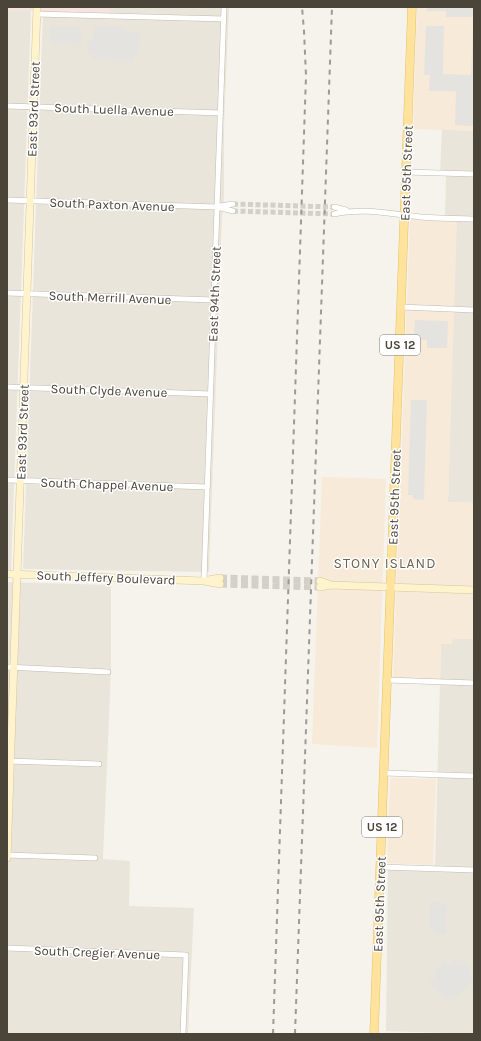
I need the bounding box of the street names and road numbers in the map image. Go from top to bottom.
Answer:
street label: East 93rd Street [24,61,43,157]
street label: South Luella Avenue [54,100,174,119]
street label: East 95th Street [397,125,416,221]
street label: South Paxton Avenue [49,195,175,214]
street label: East 94th Street [205,246,224,342]
street label: South Merrill Avenue [48,288,172,307]
road number: US 12 [380,335,420,355]
street label: South Clyde Avenue [50,381,168,400]
street label: East 93rd Street [13,384,32,480]
street label: East 95th Street [385,449,404,545]
street label: South Chappel Avenue [40,475,174,494]
street label: South Jeffery Boulevard [36,568,176,587]
road number: US 12 [362,817,402,837]
street label: East 95th Street [370,856,389,952]
street label: South Cregier Avenue [34,943,161,962]

